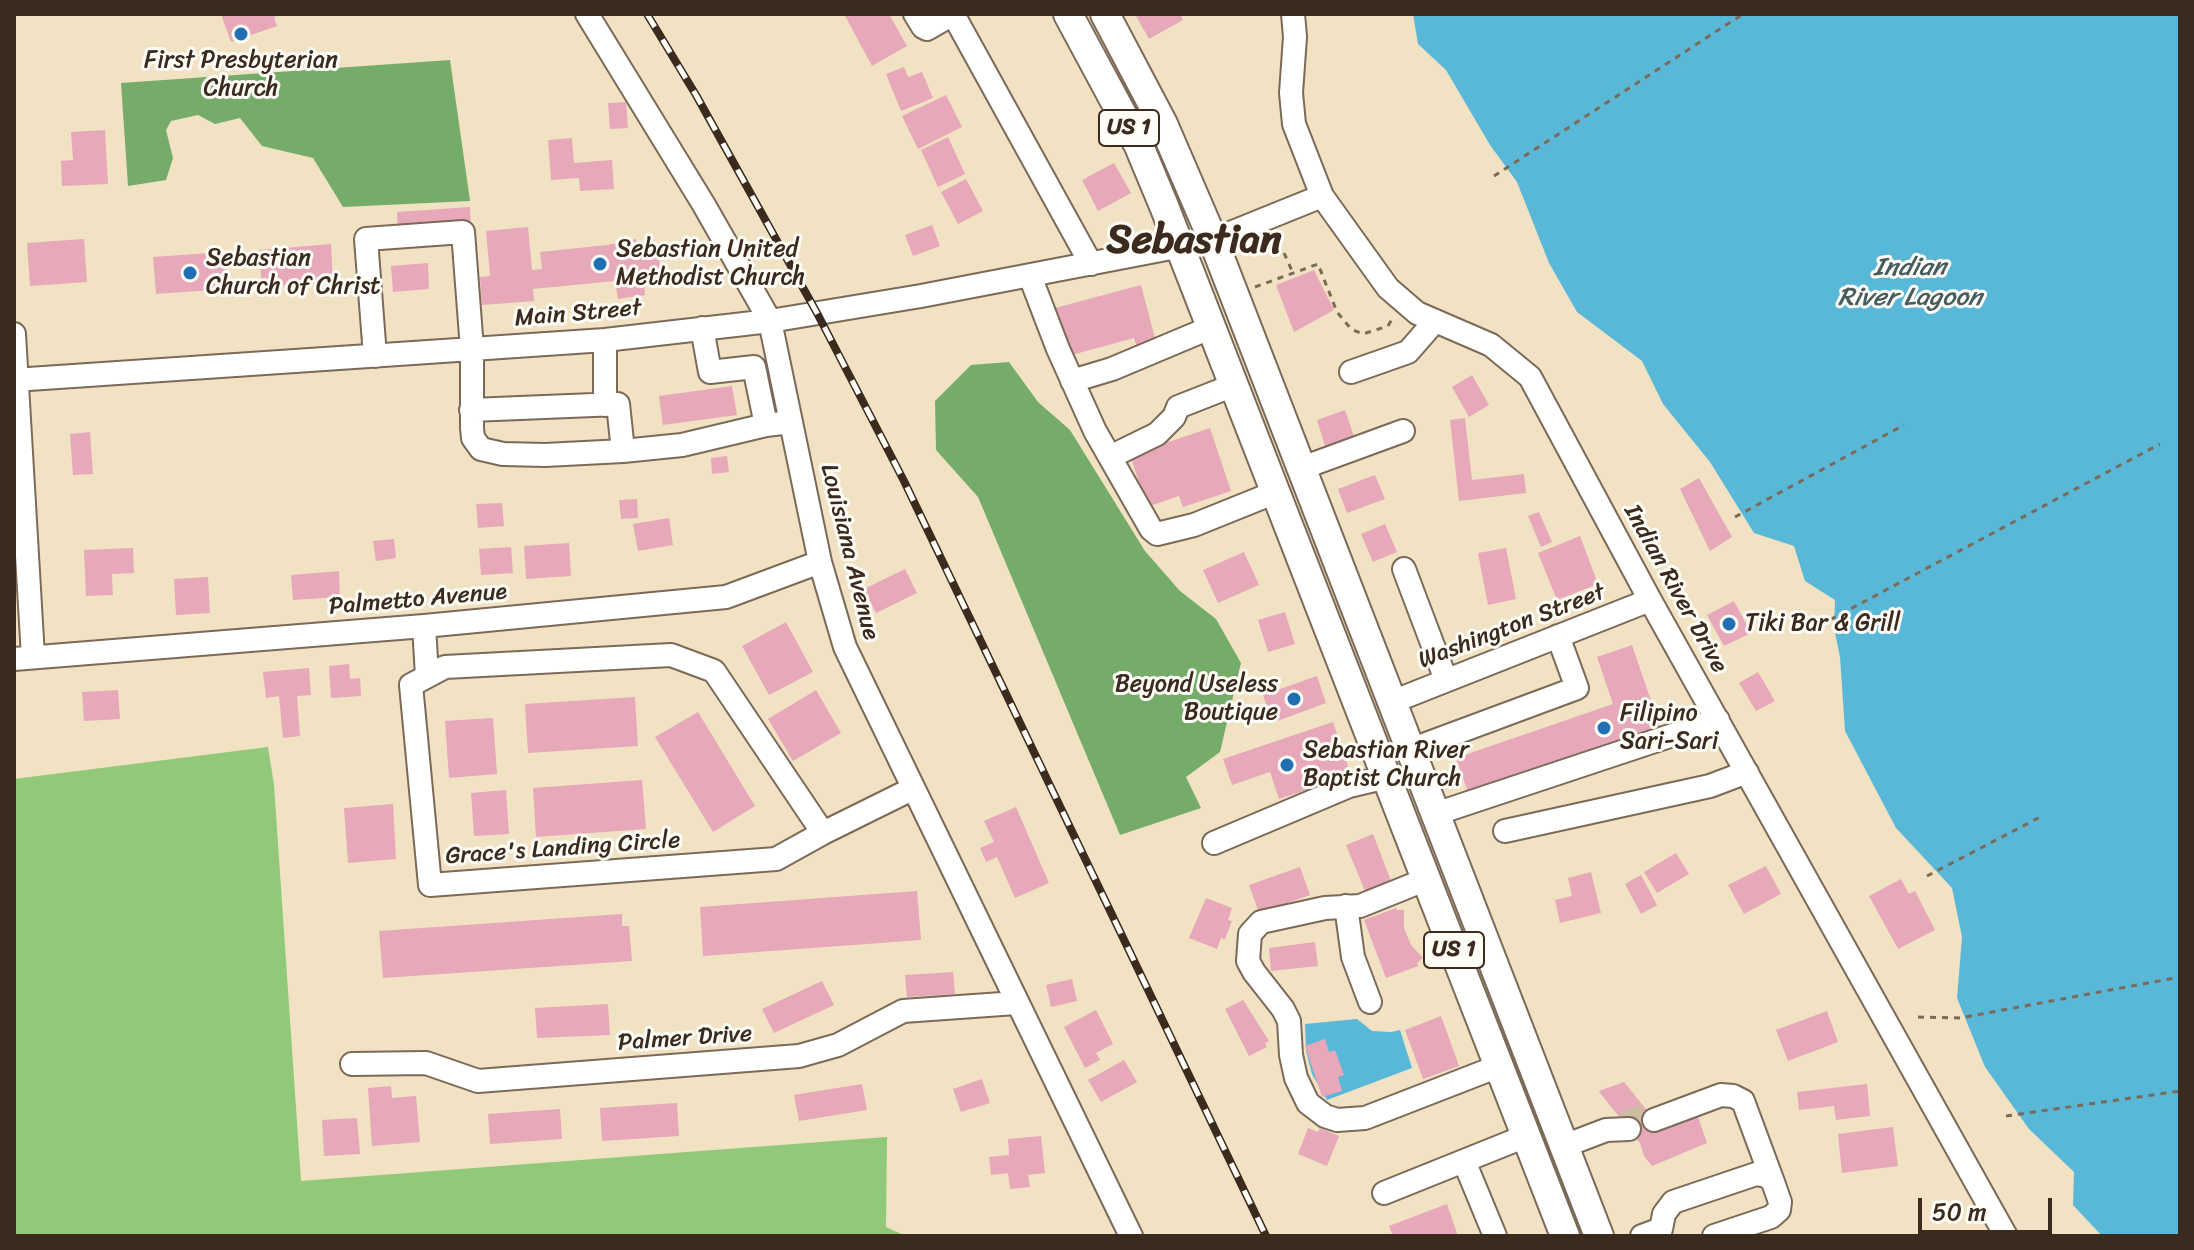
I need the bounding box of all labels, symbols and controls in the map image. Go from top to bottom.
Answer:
marker: First Presbyterian Church [232,25,250,43]
place label: First Presbyterian Church [144,47,338,103]
road number: US 1 [1099,110,1159,146]
district label: Sebastian [1107,218,1281,266]
place label: Sebastian United Methodist Church [616,236,805,292]
place label: Sebastian Church of Christ [206,245,380,301]
water label: Indian River Lagoon [1838,252,1982,314]
marker: Sebastian United Methodist Church [591,255,609,273]
marker: Sebastian Church of Christ [181,264,199,282]
street label: Main Street [513,294,643,334]
street label: Louisiana Avenue [813,461,885,643]
street label: Indian River Drive [1617,500,1733,678]
street label: Palmetto Avenue [328,578,508,622]
street label: Washington Street [1415,578,1609,676]
place label: Tiki Bar & Grill [1745,610,1900,638]
marker: Tiki Bar & Grill [1720,615,1738,633]
place label: Beyond Useless Boutique [1115,671,1278,727]
marker: Beyond Useless Boutique [1285,690,1303,708]
place label: Filipino Sari-Sari [1620,700,1718,756]
marker: Filipino Sari-Sari [1595,719,1613,737]
place label: Sebastian River Baptist Church [1303,737,1469,793]
marker: Sebastian River Baptist Church [1278,756,1296,774]
street label: Grace's Landing Circle [445,826,681,872]
road number: US 1 [1424,932,1484,968]
street label: Palmer Drive [617,1020,753,1058]
scale bar [1922,1182,2056,1232]
text: 50 m [1932,1191,1987,1233]

